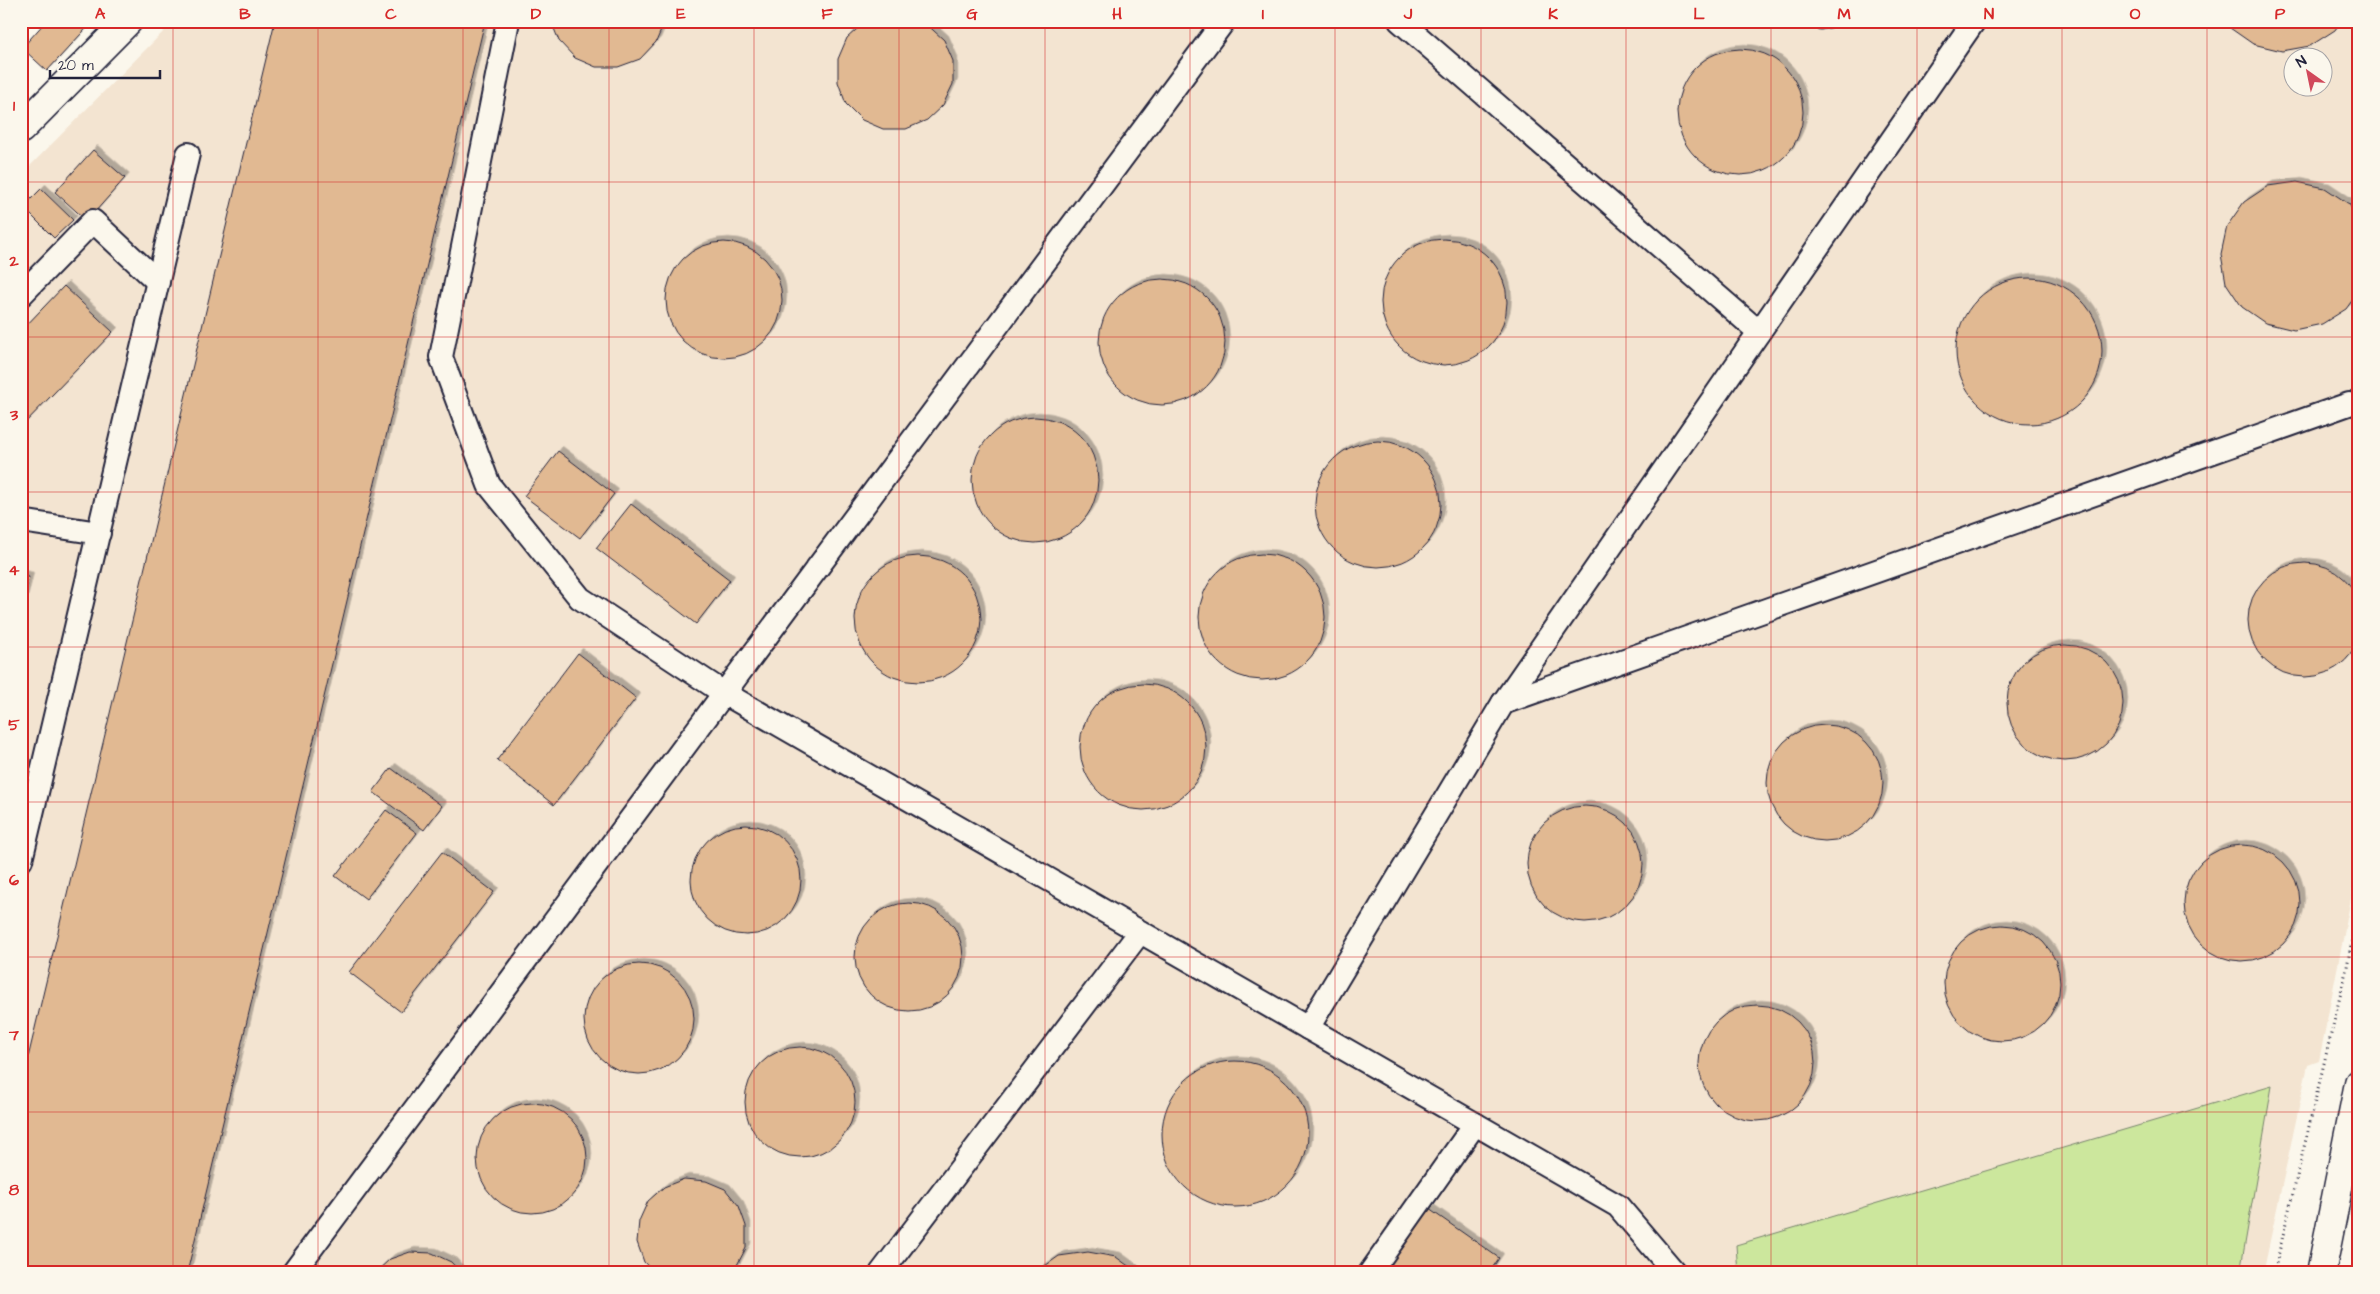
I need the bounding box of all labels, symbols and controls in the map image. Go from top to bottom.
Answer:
text: A [95,3,106,25]
text: B [239,3,251,25]
text: C [385,3,397,25]
text: D [531,3,542,25]
text: E [676,3,686,25]
text: F [821,3,833,25]
text: G [966,3,978,25]
text: H [1112,3,1122,25]
text: I [1262,3,1264,25]
text: J [1403,3,1413,25]
text: K [1548,3,1558,25]
text: L [1693,3,1705,25]
text: M [1837,3,1851,25]
text: N [1984,3,1994,25]
text: O [2130,3,2141,25]
text: P [2275,3,2286,25]
scale bar [50,48,160,80]
north arrow [2282,48,2332,98]
text: N [2292,51,2311,73]
text: 20 m [58,55,94,76]
text: 1 [13,95,16,117]
text: 2 [8,250,19,272]
text: 3 [9,404,19,426]
text: 4 [9,559,20,581]
text: 5 [8,714,20,736]
text: 6 [9,869,19,891]
text: 7 [8,1024,19,1046]
text: 8 [9,1179,20,1201]

